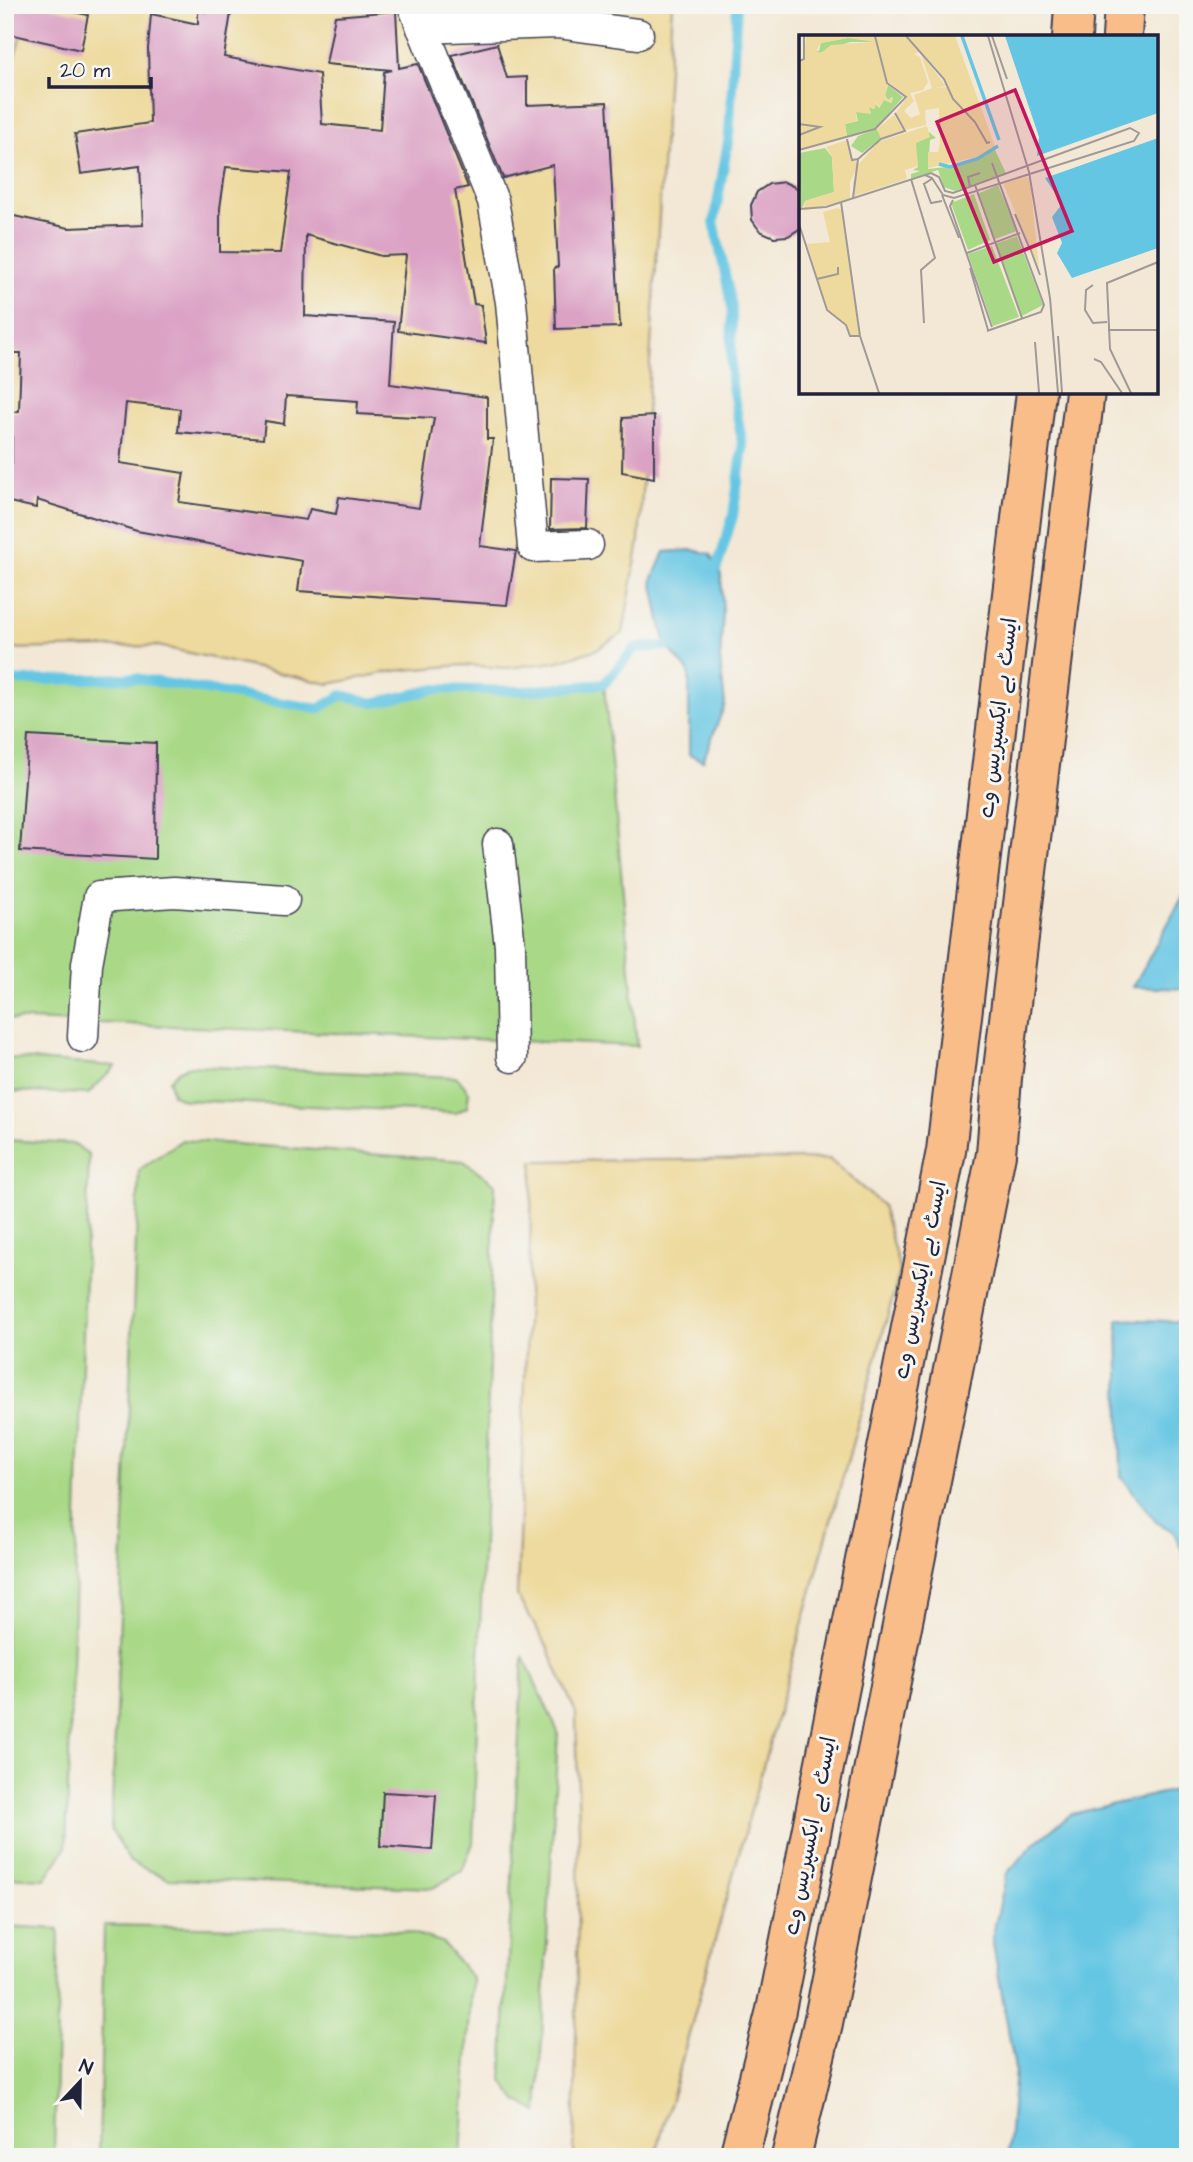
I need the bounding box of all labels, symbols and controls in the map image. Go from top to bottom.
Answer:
inset map [799,35,1158,394]
scale bar [49,46,150,90]
text: 20 m [60,56,111,85]
street label: ایسٹ بے ایکسپریس وے [971,616,1025,820]
street label: ایسٹ بے ایکسپریس وے [887,1178,953,1382]
street label: ایسٹ بے ایکسپریس وے [777,1734,843,1938]
north arrow [46,2046,116,2116]
text: N [75,2053,96,2082]

